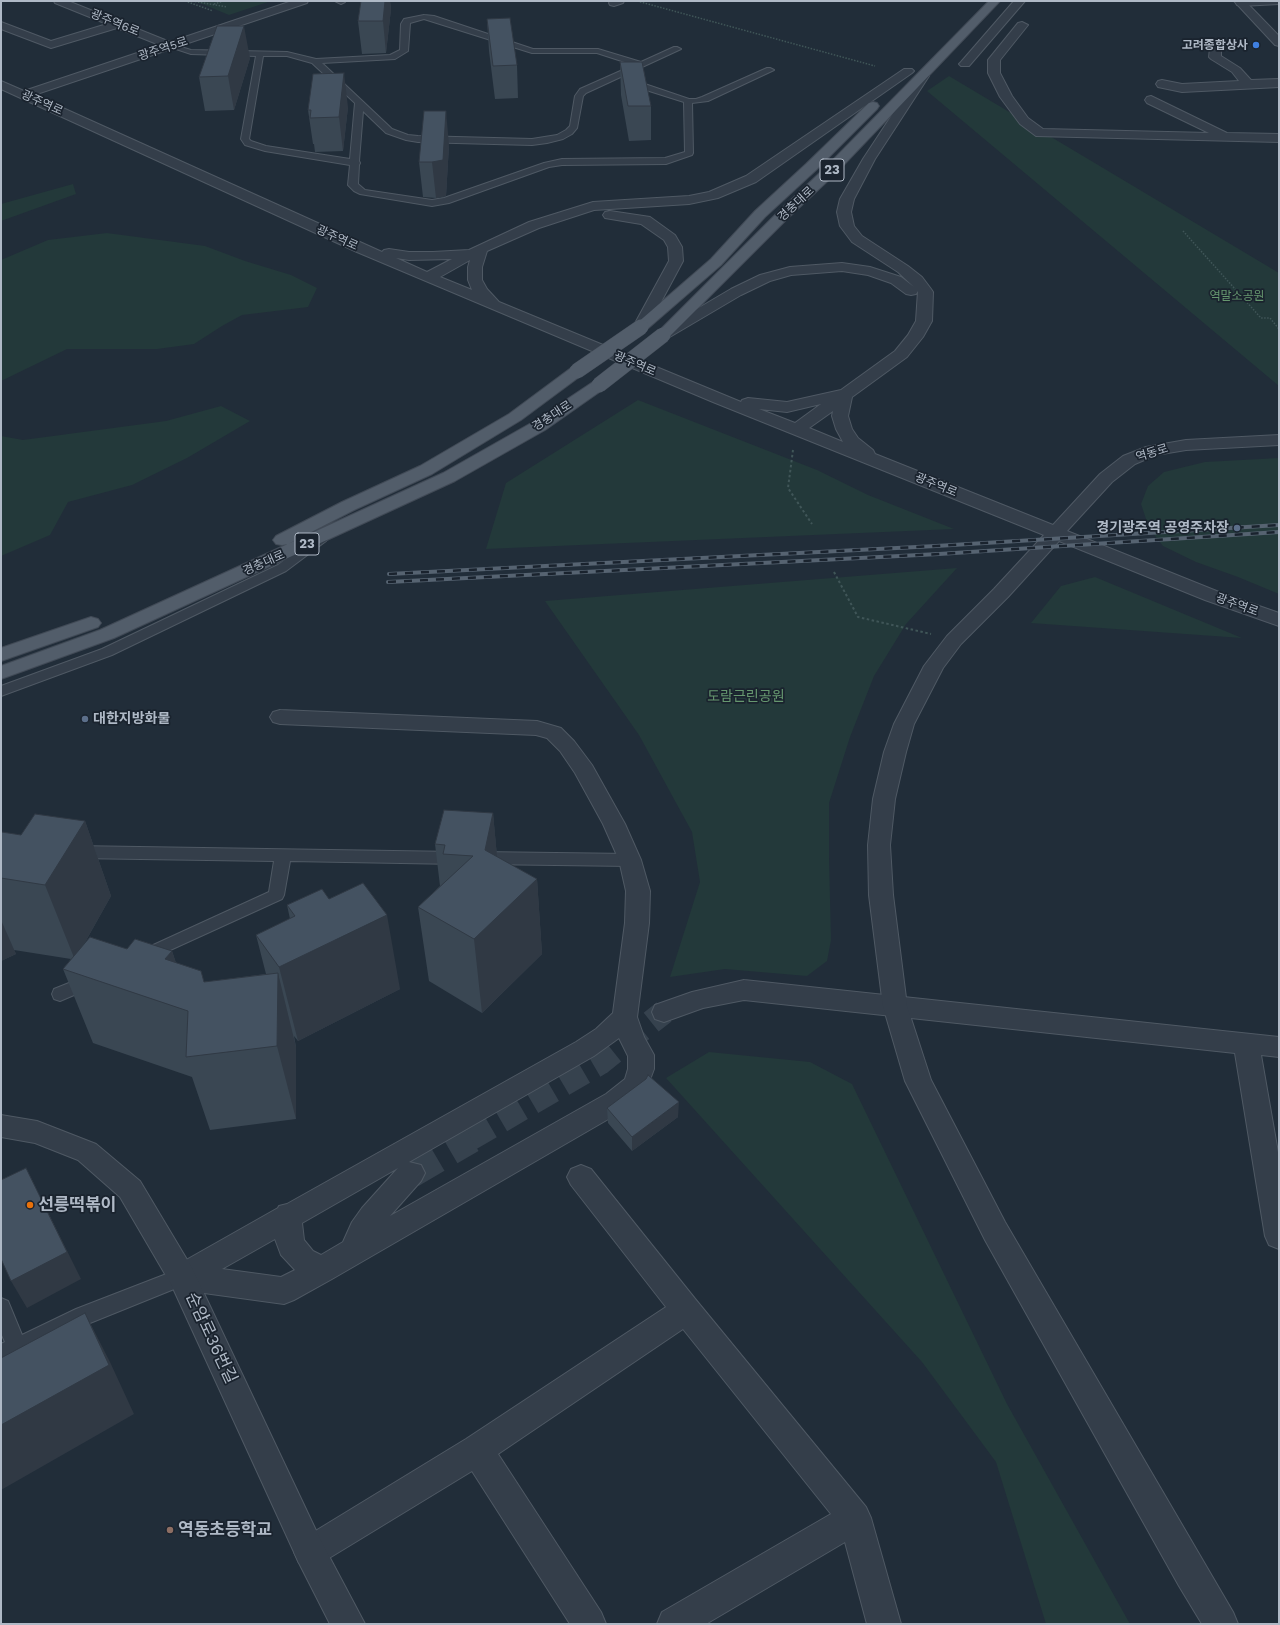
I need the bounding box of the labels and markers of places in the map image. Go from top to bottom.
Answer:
place label: 고려종합상사 [1182,38,1248,52]
marker: 고려종합상사 [1251,40,1261,50]
place label: 경기광주역 공영주차장 [1096,520,1229,536]
marker: 경기광주역 공영주차장 [1232,523,1242,533]
place label: 대한지방화물 [93,711,170,727]
marker: 대한지방화물 [80,714,90,724]
place label: 선릉떡볶이 [38,1195,116,1215]
marker: 선릉떡볶이 [25,1200,35,1210]
place label: 역동초등학교 [178,1520,272,1540]
marker: 역동초등학교 [165,1525,175,1535]

